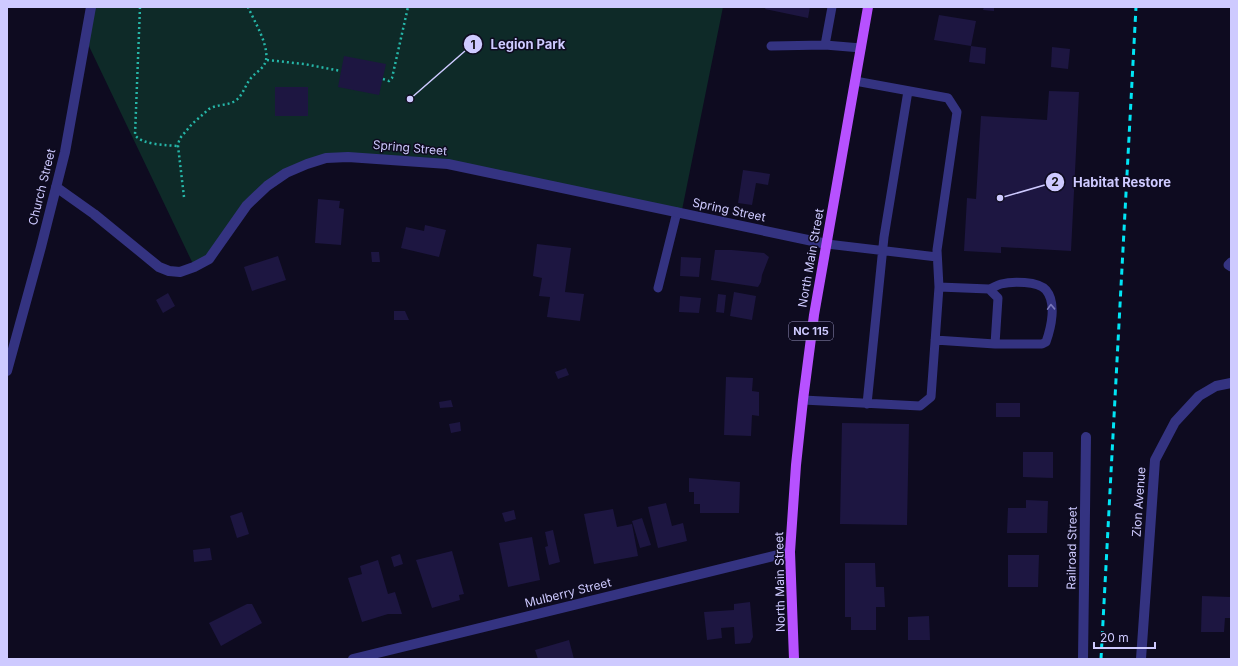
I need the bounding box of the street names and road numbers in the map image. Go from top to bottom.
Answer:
street label: Spring Street [372,137,448,158]
street label: Church Street [25,147,58,227]
street label: Spring Street [691,194,767,225]
street label: North Main Street [794,207,827,309]
road number: NC 115 [789,322,833,340]
street label: Zion Avenue [1129,466,1148,538]
street label: Railroad Street [1063,506,1080,590]
street label: North Main Street [771,532,788,632]
street label: Mulberry Street [523,575,613,611]

